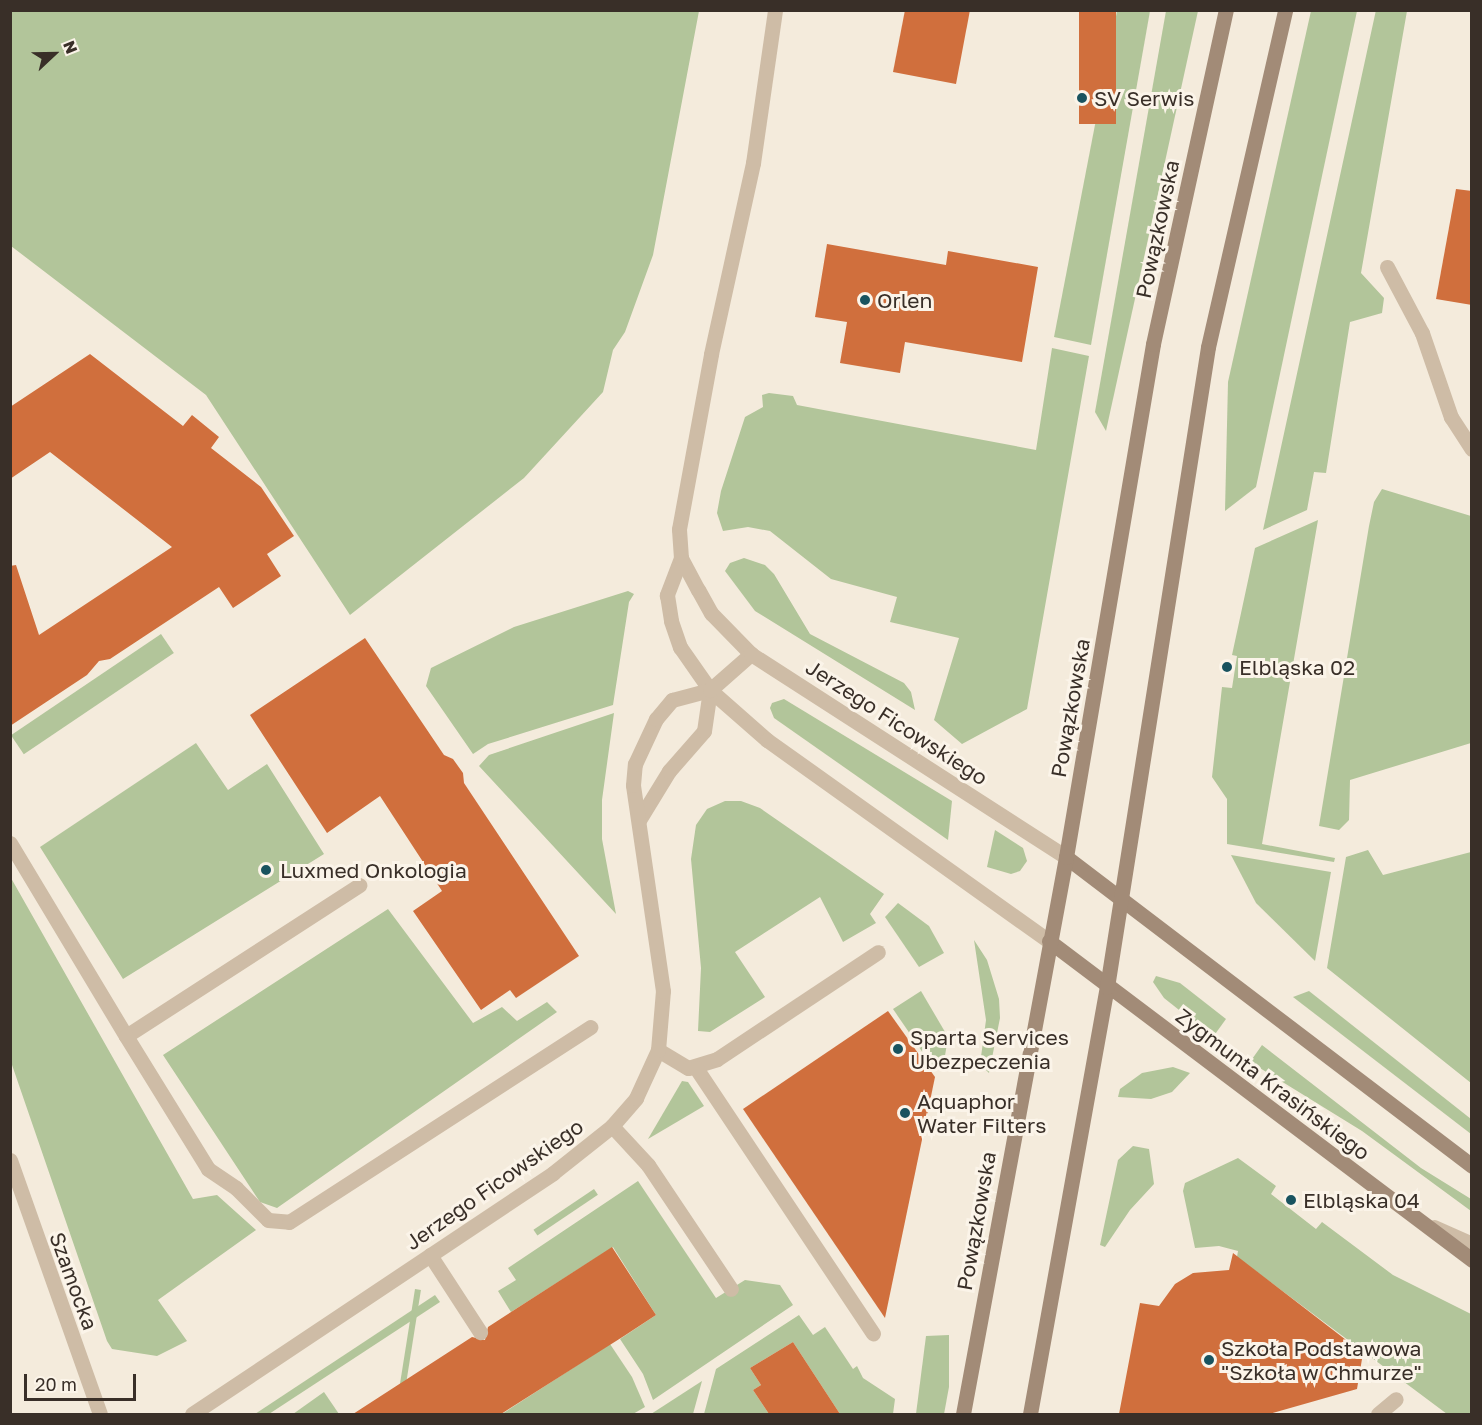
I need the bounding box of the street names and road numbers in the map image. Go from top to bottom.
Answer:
street label: Powązkowska [1130,158,1184,300]
street label: Powązkowska [1045,637,1095,779]
street label: Jerzego Ficowskiego [802,654,992,790]
street label: Zygmunta Krasińskiego [1171,1003,1375,1165]
street label: Jerzego Ficowskiego [400,1113,588,1255]
street label: Powązkowska [951,1150,1001,1292]
street label: Szamocka [45,1229,103,1333]

